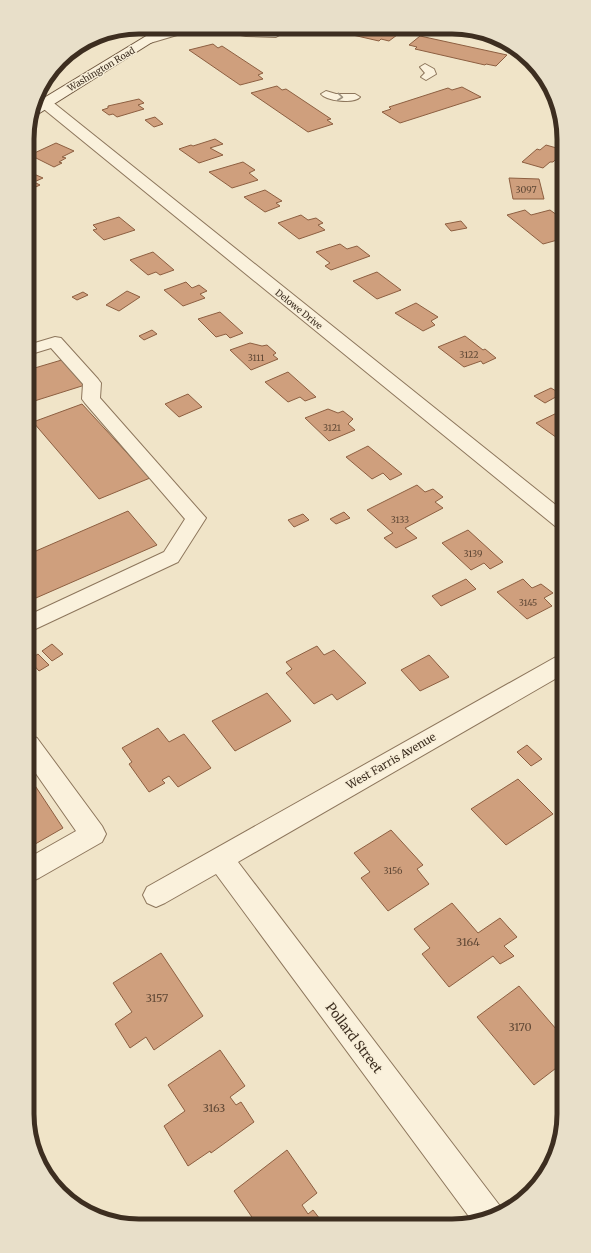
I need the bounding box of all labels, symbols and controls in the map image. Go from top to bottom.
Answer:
street label: Washington Road [65,44,137,94]
one-way arrow [337,92,343,101]
house number: 3097 [515,184,537,195]
street label: Delowe Drive [273,287,325,332]
house number: 3122 [459,349,479,360]
house number: 3111 [248,352,264,363]
house number: 3121 [323,422,341,433]
house number: 3133 [391,514,409,525]
house number: 3139 [464,548,482,559]
house number: 3145 [519,597,537,608]
street label: West Farris Avenue [343,730,438,793]
house number: 3156 [383,865,403,876]
house number: 3164 [456,935,480,949]
house number: 3157 [146,991,168,1005]
street label: Pollard Street [322,999,386,1077]
house number: 3170 [508,1020,532,1034]
house number: 3163 [203,1101,225,1115]

